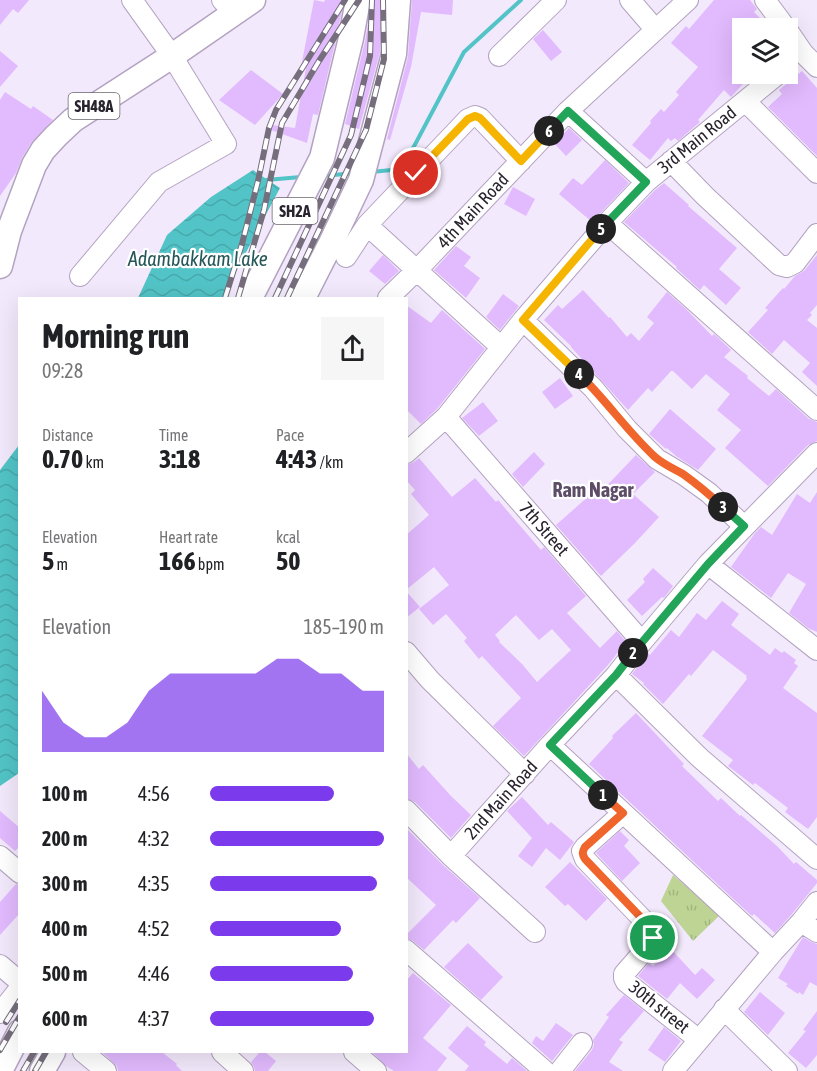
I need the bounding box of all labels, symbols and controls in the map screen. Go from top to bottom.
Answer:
map controls [732,18,798,84]
button: layers [732,18,798,84]
road number: SH48A [68,93,119,119]
street label: 3rd Main Road [653,102,740,178]
pin: 6 [534,116,564,146]
text: 6 [545,122,553,140]
pin [390,147,441,198]
icon: check [399,156,432,189]
street label: 4th Main Road [433,169,513,253]
road number: SH2A [272,198,318,224]
pin: 5 [586,214,616,244]
text: 5 [597,220,605,238]
water label: Adambakkam Lake [127,247,268,270]
text: Morning run [42,317,189,355]
button: share [321,317,384,380]
text: 09:28 [42,359,83,382]
pin: 4 [564,359,594,389]
text: 4 [575,365,583,383]
text: Distance [42,426,93,444]
text: Time [159,426,188,444]
text: Pace [276,426,304,444]
text: 0.70 [42,444,83,474]
text: 3:18 [159,444,200,474]
text: 4:43 [276,444,317,474]
text: km [83,453,104,471]
text: /km [317,453,343,471]
district label: Ram Nagar [553,478,635,501]
pin: 3 [708,492,738,522]
street label: 7th Street [515,498,573,560]
text: 3 [719,498,727,516]
text: Elevation [42,528,97,546]
text: Heart rate [159,528,218,546]
text: kcal [276,528,300,546]
text: 5 [42,546,54,576]
text: 166 [159,546,196,576]
text: 50 [276,546,300,576]
text: m [54,555,68,573]
text: bpm [196,555,225,573]
text: Elevation [42,615,111,638]
text: 185–190 m [303,615,384,638]
pin: 2 [618,638,648,668]
text: 2 [629,644,637,662]
street label: 2nd Main Road [460,756,541,843]
pin: 1 [588,780,618,810]
text: 100 m [42,782,87,805]
text: 4:56 [138,782,170,805]
text: 1 [599,786,607,804]
text: 200 m [42,827,87,850]
text: 4:32 [138,827,170,850]
text: 300 m [42,872,87,895]
text: 4:35 [138,872,170,895]
pin [627,912,678,963]
text: 400 m [42,917,87,940]
text: 4:52 [138,917,170,940]
icon: arrive [636,921,669,954]
text: 500 m [42,962,87,985]
text: 4:46 [138,962,170,985]
street label: 30th street [625,976,694,1037]
text: 600 m [42,1007,87,1030]
text: 4:37 [138,1007,170,1030]

